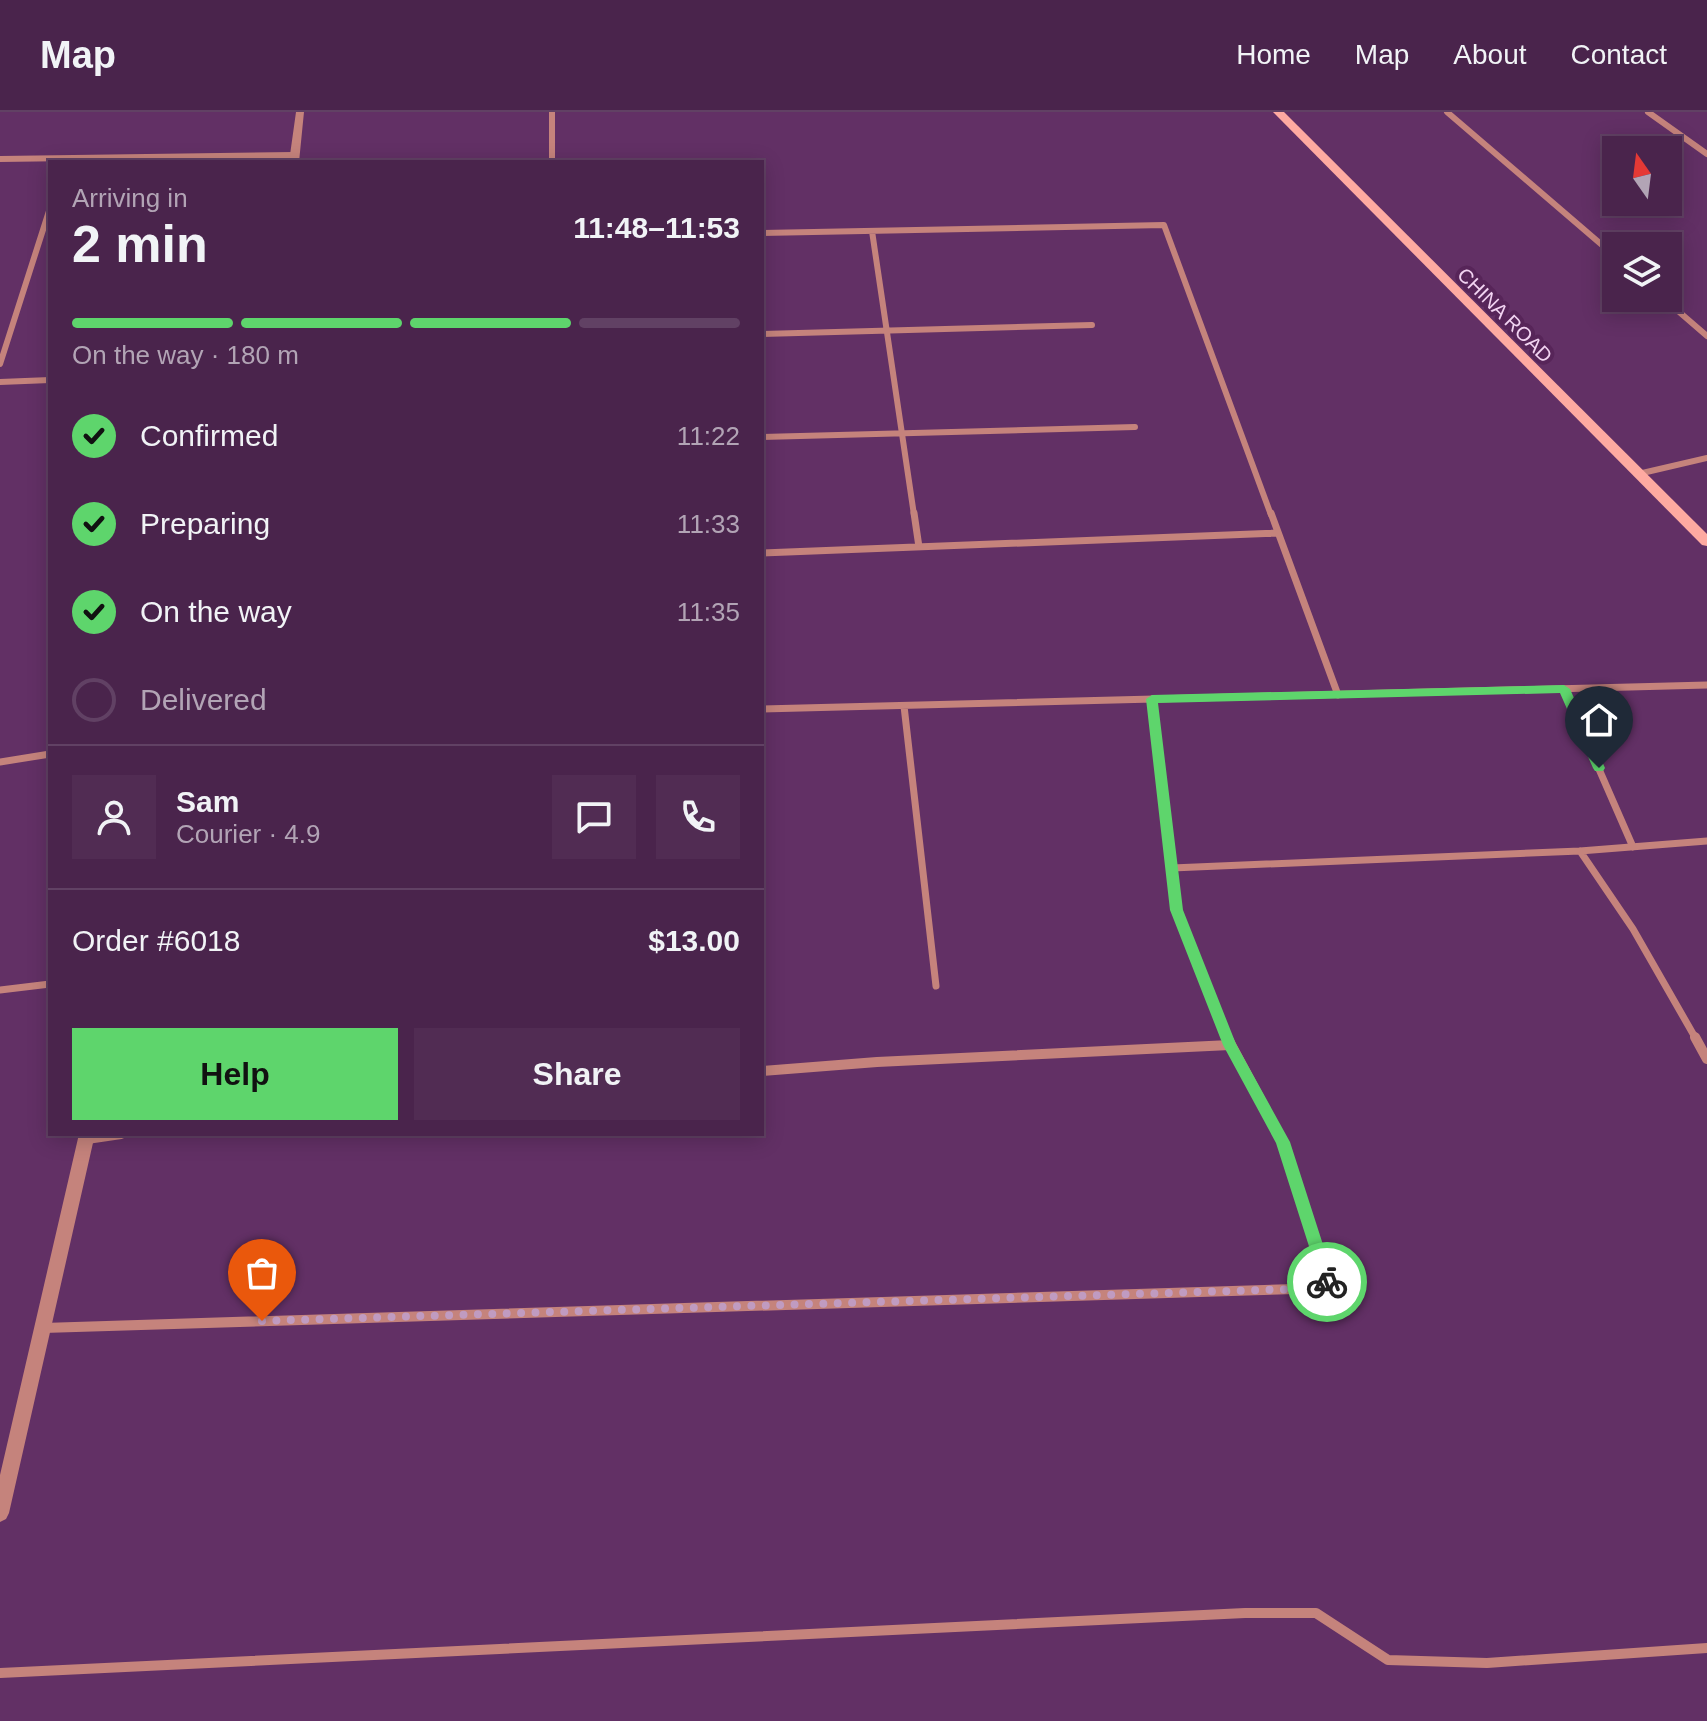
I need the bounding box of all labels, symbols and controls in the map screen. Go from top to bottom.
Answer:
text: Map [40,34,116,76]
text: Home [1236,39,1311,70]
text: Map [1355,39,1409,70]
text: About [1453,39,1527,70]
text: Contact [1571,39,1667,70]
north arrow [1602,136,1682,216]
map controls [1602,136,1682,312]
text: Arriving in [72,183,188,213]
text: 11:48–11:53 [573,211,740,244]
text: 2 min [72,215,208,273]
button: layers [1602,232,1682,312]
street label: CHINA ROAD [1453,263,1557,367]
text: On the way · 180 m [72,340,299,370]
icon: check [72,414,116,458]
text: Confirmed [140,419,278,452]
text: 11:22 [677,421,740,451]
icon: check [72,502,116,546]
text: Preparing [140,507,270,540]
text: 11:33 [677,509,740,539]
icon: check [72,590,116,634]
text: On the way [140,595,292,628]
text: 11:35 [677,597,740,627]
text: Delivered [140,683,267,716]
pin [1565,686,1633,768]
icon: home [1577,698,1621,742]
button: person [72,775,156,859]
button: chat [552,775,636,859]
button: phone [656,775,740,859]
text: Sam [176,785,239,818]
text: Courier · 4.9 [176,819,321,849]
text: Order #6018 [72,924,240,957]
text: $13.00 [648,924,740,957]
button: Help [72,1028,398,1120]
button: Share [414,1028,740,1120]
pin [228,1239,296,1321]
courier [1287,1242,1367,1322]
icon: bag [240,1251,284,1295]
icon: bike [1305,1260,1349,1304]

